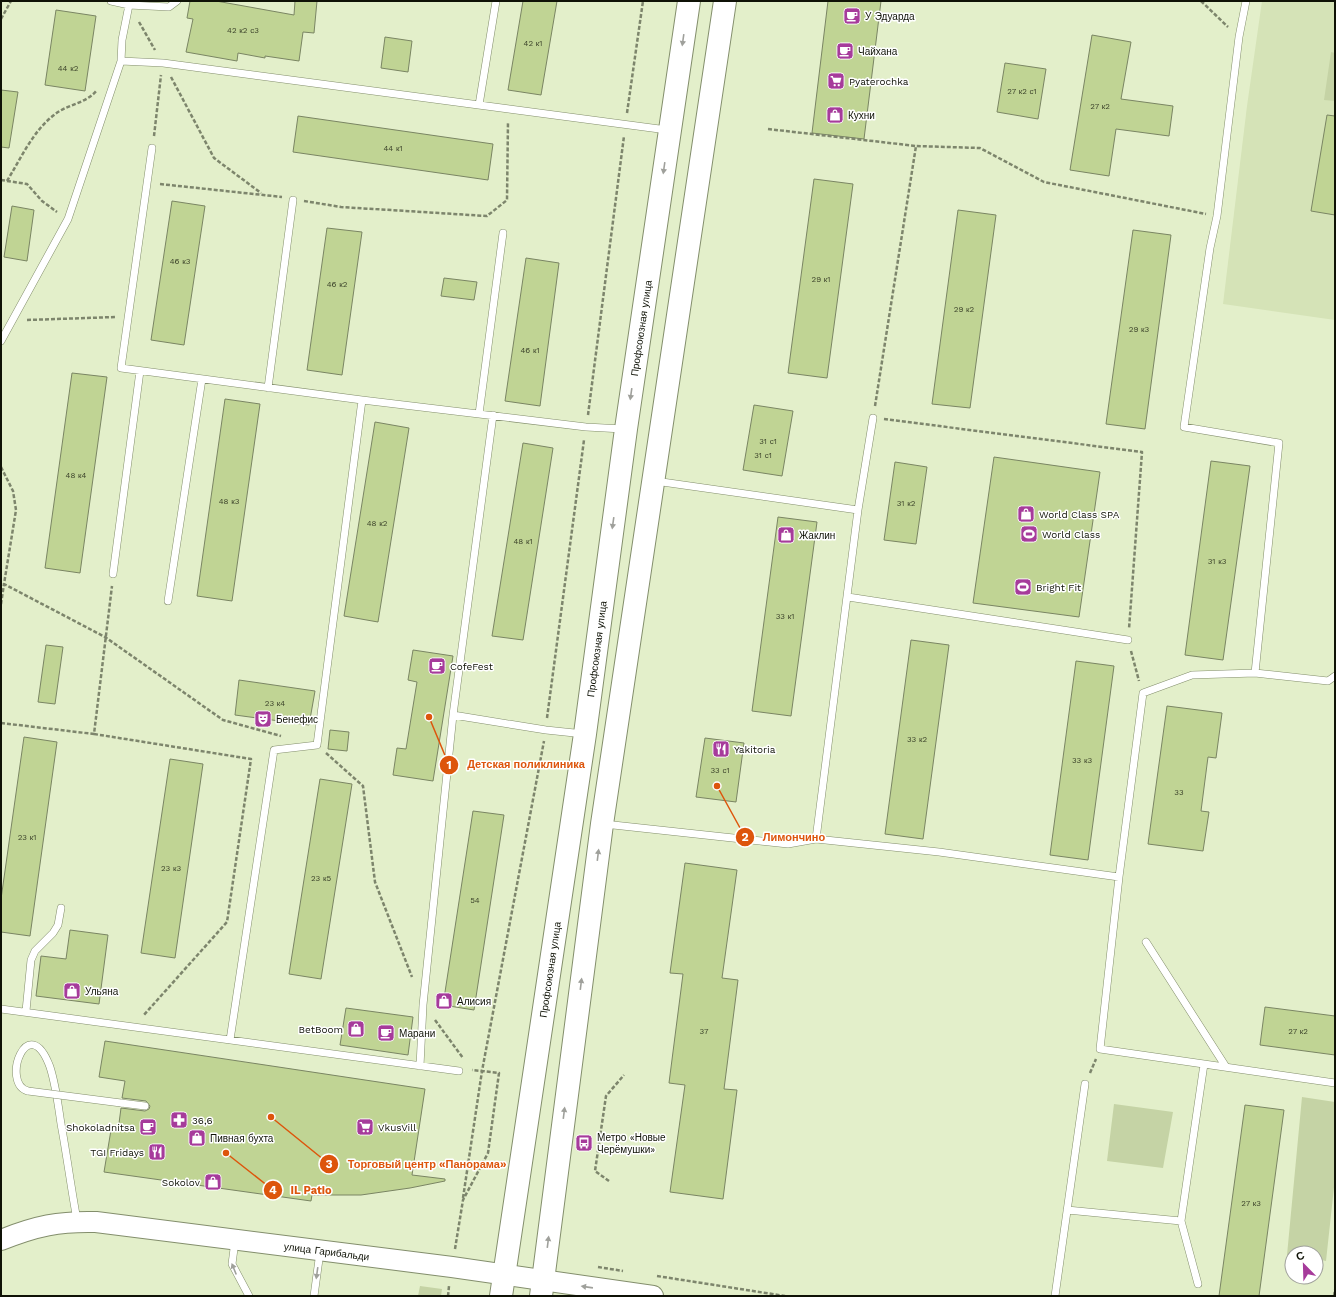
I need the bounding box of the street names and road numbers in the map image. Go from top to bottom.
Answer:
street label: Профсоюзная улица [628,279,653,377]
street label: Профсоюзная улица [585,600,608,698]
street label: Профсоюзная улица [537,921,562,1018]
street label: улица Гарибальди [283,1240,370,1262]

